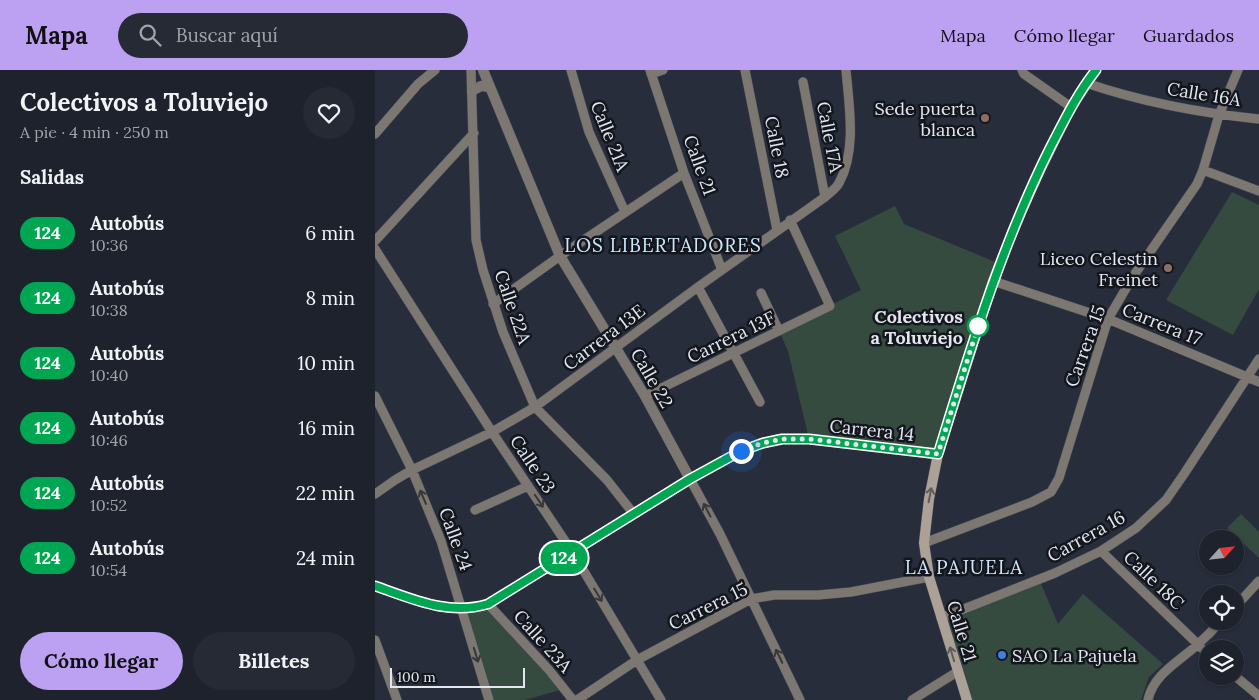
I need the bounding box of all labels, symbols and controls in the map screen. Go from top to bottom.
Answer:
search box [118,13,468,58]
text: Mapa [25,20,88,51]
icon: search [136,21,164,49]
text: Buscar aquí [176,23,278,47]
text: Mapa [940,24,986,47]
text: Cómo llegar [1014,24,1115,47]
text: Guardados [1143,24,1234,47]
street label: Calle 16A [1165,77,1243,111]
text: Colectivos a Toluviejo [20,87,268,118]
button: heart [303,87,355,139]
street label: Calle 21A [586,97,635,175]
place label: Sede puerta blanca [874,97,975,141]
street label: Calle 17A [812,100,848,175]
marker: Sede puerta blanca [979,112,991,124]
street label: Calle 18 [760,114,794,180]
text: A pie · 4 min · 250 m [20,122,169,142]
street label: Calle 21 [679,132,721,198]
text: Salidas [20,165,84,189]
text: Autobús [90,211,164,235]
text: 124 [34,221,61,244]
text: 6 min [305,221,355,245]
district label: LOS LIBERTADORES [564,233,762,257]
text: 10:36 [90,235,128,255]
place label: Liceo Celestin Freinet [1040,247,1158,291]
marker: Liceo Celestin Freinet [1162,262,1174,274]
street label: Calle 22A [490,267,537,348]
text: Autobús [90,276,164,300]
text: 124 [34,286,61,309]
text: 8 min [305,286,355,310]
street label: Carrera 17 [1119,298,1205,350]
street label: Carrera 13E [559,299,649,375]
text: 10:38 [90,300,128,320]
street label: Carrera 15 [1060,302,1110,390]
place label: Colectivos a Toluviejo [870,305,963,349]
street label: Carrera 13F [683,306,779,368]
marker: Colectivos a Toluviejo [967,315,989,337]
text: Autobús [90,341,164,365]
street label: Calle 22 [626,344,678,412]
text: 124 [34,351,61,374]
text: 10 min [297,351,355,375]
text: 10:40 [90,365,128,385]
text: Autobús [90,406,164,430]
street label: Carrera 14 [828,414,916,446]
text: 124 [34,416,61,439]
text: 16 min [298,416,355,440]
text: 10:46 [90,430,128,450]
street label: Calle 23 [505,430,561,498]
your location [729,439,754,464]
text: Autobús [90,471,164,495]
text: 124 [34,481,61,504]
text: 22 min [296,481,355,505]
one-way arrow [925,488,935,504]
one-way arrow [418,490,428,505]
one-way arrow [534,494,544,508]
text: 10:52 [90,495,127,515]
one-way arrow [702,503,712,518]
street label: Calle 24 [434,504,478,574]
street label: Carrera 16 [1043,505,1129,567]
north arrow [1199,530,1244,575]
map controls [1199,530,1244,685]
text: Autobús [90,536,164,560]
line badge: 124 [535,542,593,574]
text: 124 [34,546,61,569]
text: 24 min [296,546,355,570]
text: 124 [551,546,577,569]
street label: Calle 18C [1119,546,1189,615]
district label: LA PAJUELA [905,555,1023,579]
text: 10:54 [90,560,127,580]
street label: Carrera 15 [665,577,751,635]
button: locate [1199,585,1244,630]
one-way arrow [593,587,603,601]
street label: Calle 21 [942,598,982,664]
street label: Calle 23A [509,605,578,678]
button: Cómo llegar [20,632,183,690]
button: Billetes [193,632,355,690]
button: layers [1199,640,1244,685]
place label: SAO La Pajuela [1012,644,1137,667]
one-way arrow [471,646,481,662]
one-way arrow [946,646,956,662]
one-way arrow [774,649,783,664]
marker: SAO La Pajuela [996,649,1008,661]
scale bar [390,665,525,688]
text: 100 m [397,668,436,686]

